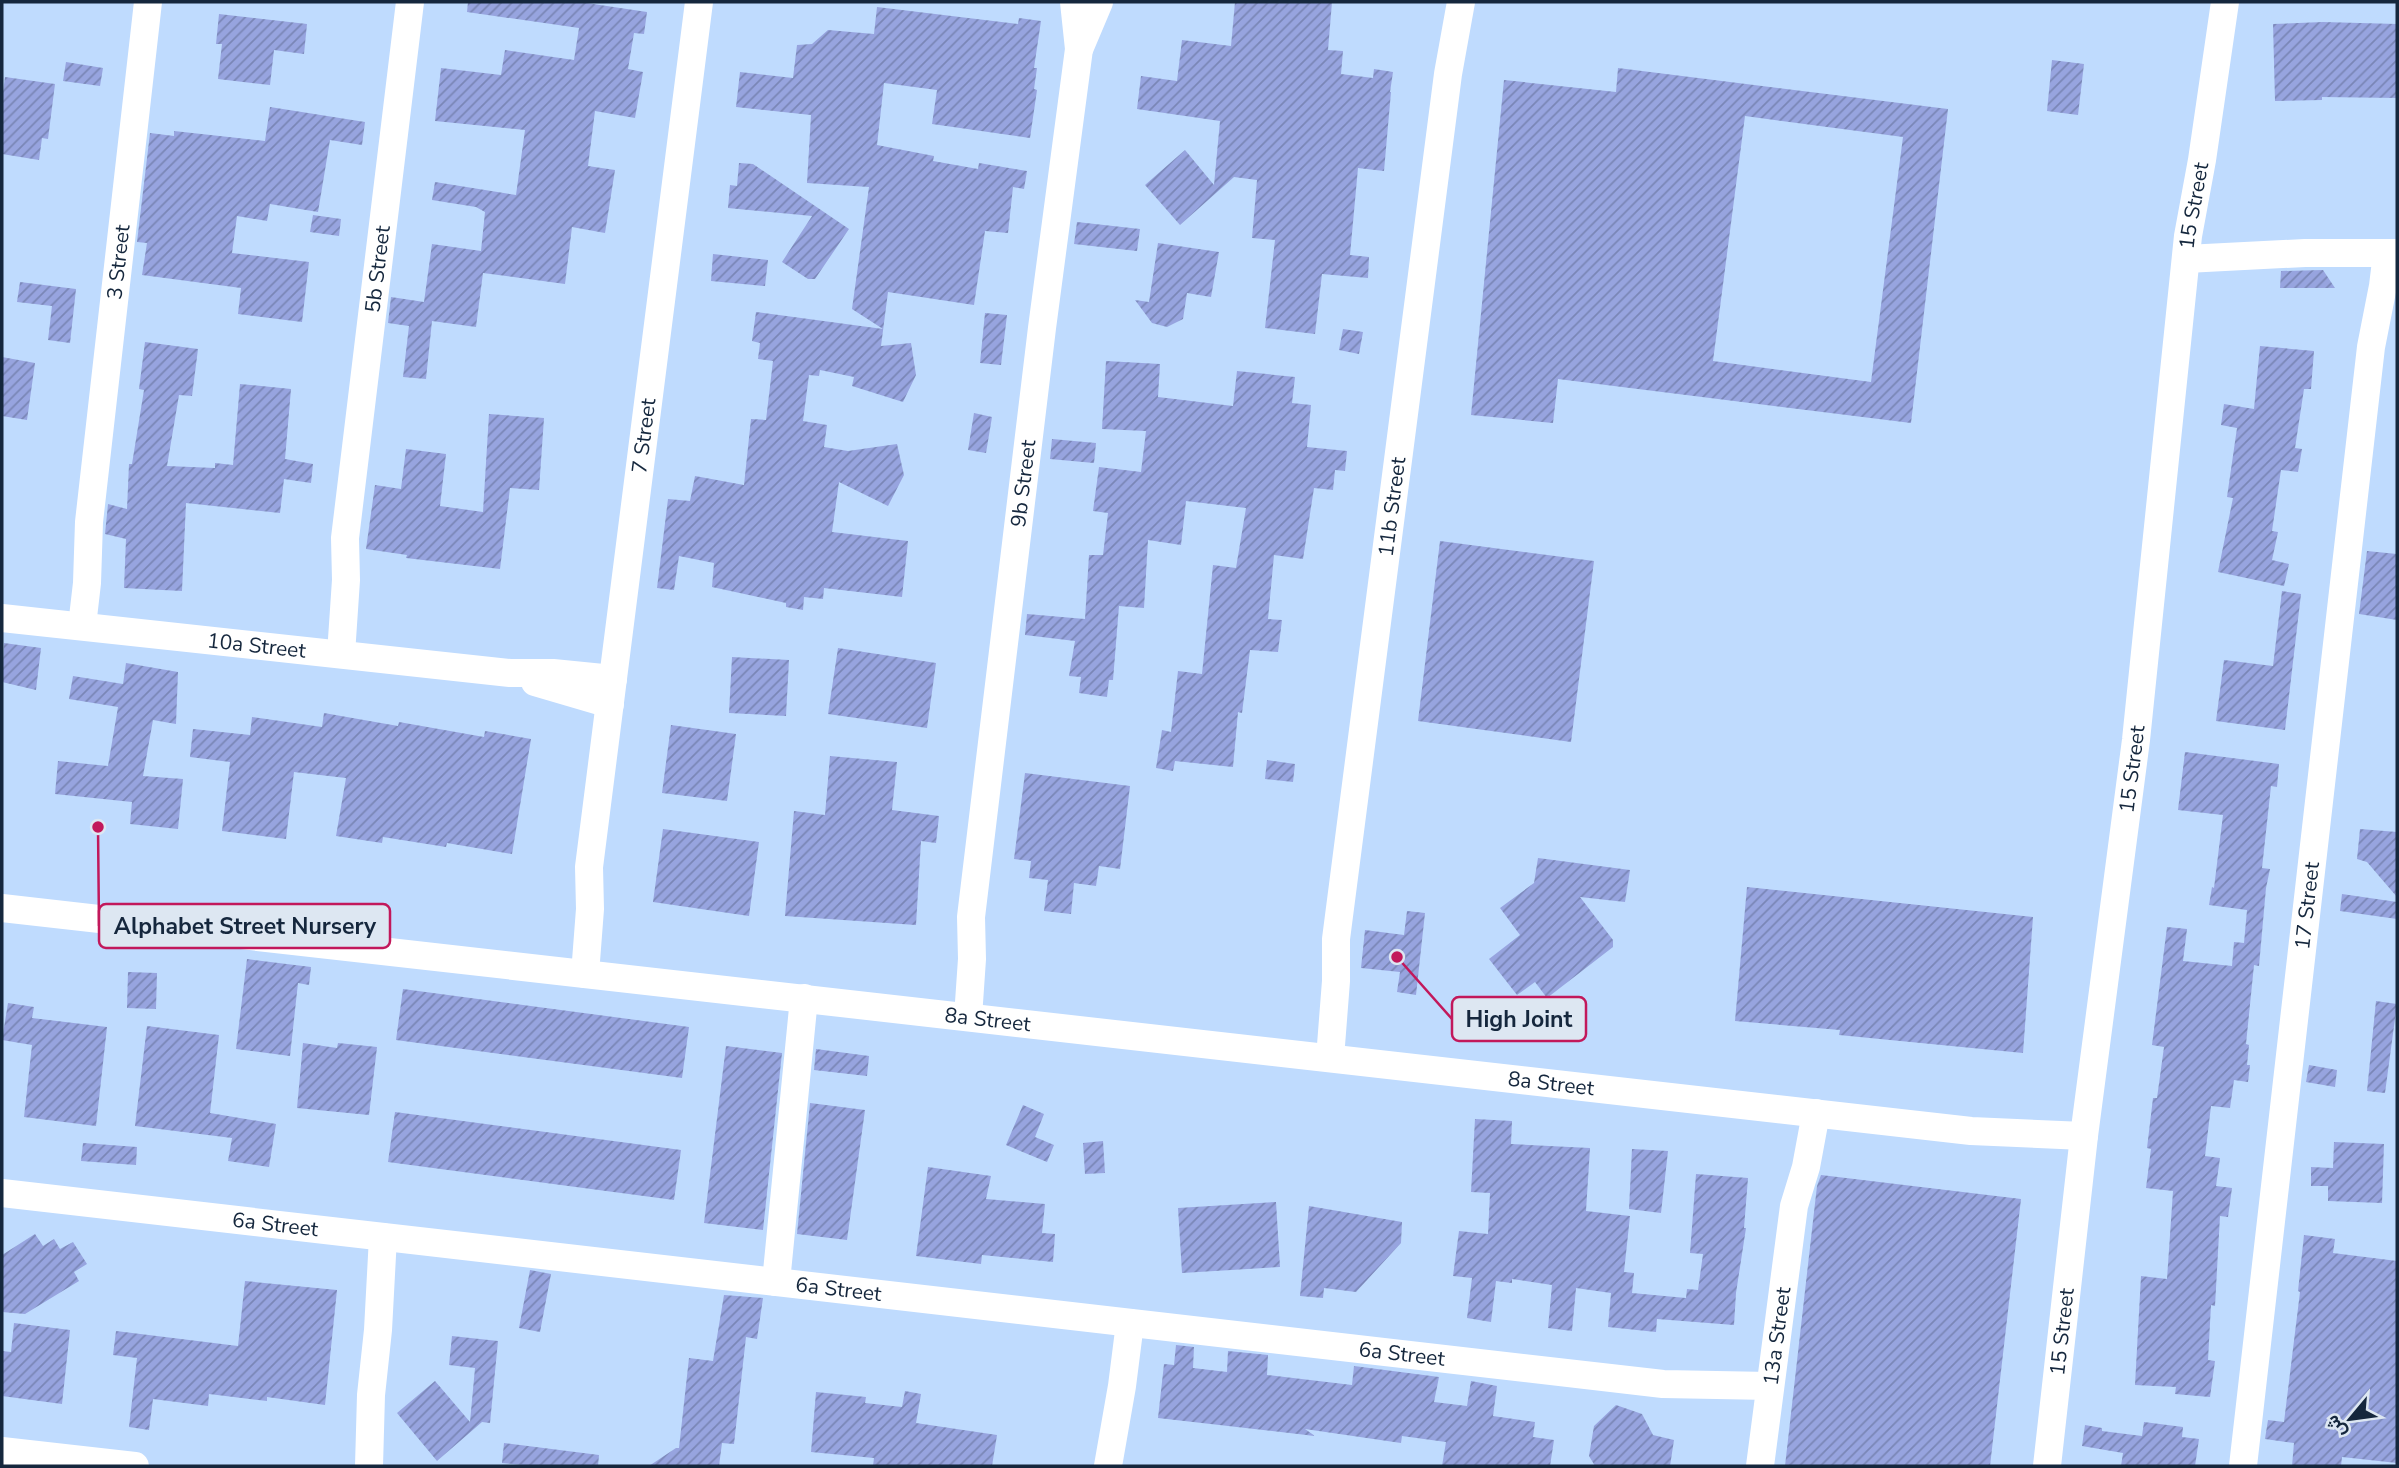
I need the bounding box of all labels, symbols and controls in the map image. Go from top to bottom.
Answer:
street label: 15 Street [2173,159,2215,251]
street label: 3 Street [100,222,137,301]
street label: 5b Street [358,223,397,314]
street label: 7 Street [625,396,663,475]
street label: 9b Street [1004,437,1043,528]
street label: 11b Street [1372,455,1412,558]
street label: 10a Street [206,626,308,665]
street label: 15 Street [2113,723,2151,815]
street label: 17 Street [2288,860,2326,951]
callout: Alphabet Street Nursery [99,904,390,948]
text: Alphabet Street Nursery [114,911,377,942]
callout: High Joint [1452,997,1586,1041]
street label: 8a Street [943,1001,1033,1038]
text: High Joint [1466,1004,1573,1035]
street label: 8a Street [1507,1065,1596,1102]
street label: 6a Street [231,1206,320,1243]
street label: 6a Street [794,1270,884,1308]
street label: 13a Street [1757,1285,1797,1387]
street label: 15 Street [2043,1286,2081,1377]
street label: 6a Street [1357,1335,1447,1373]
north arrow [2315,1384,2385,1454]
text: ش [2319,1410,2353,1443]

